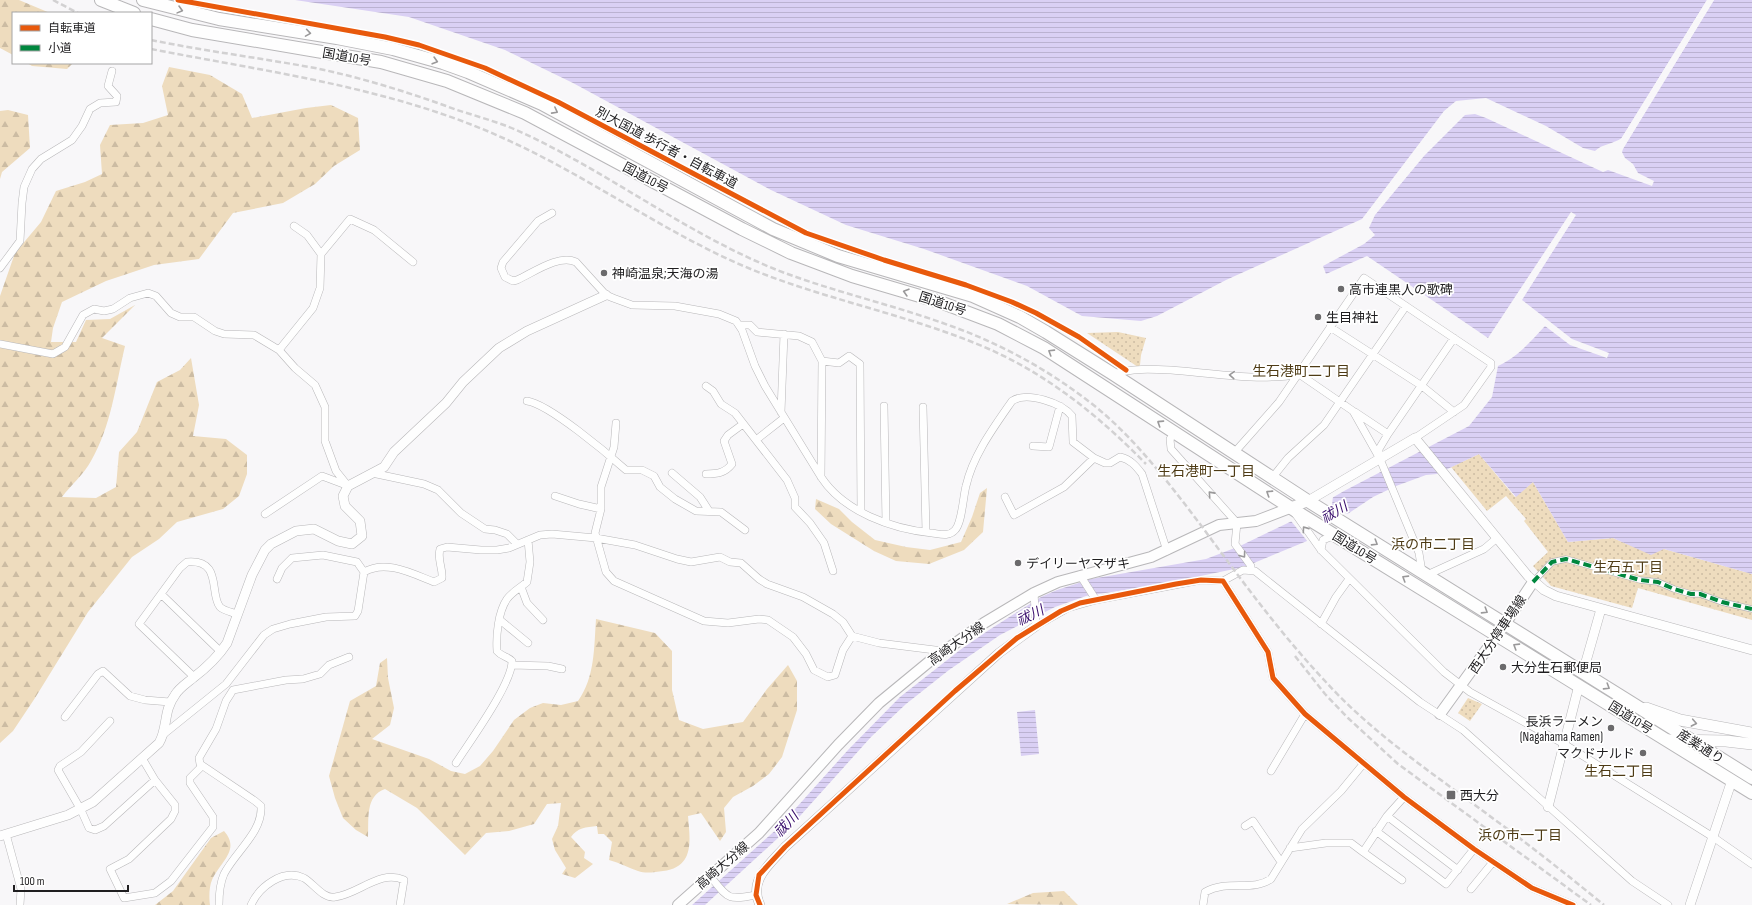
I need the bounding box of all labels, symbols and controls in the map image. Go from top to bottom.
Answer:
one-way arrow [177,6,184,14]
legend [12,12,152,64]
text: 自転車道 [48,21,96,36]
one-way arrow [305,28,311,37]
text: 小道 [48,41,72,56]
street label: 国道10号 [321,45,373,69]
one-way arrow [431,56,438,65]
street label: 別大国道 歩行者・自転車道 [593,104,740,192]
one-way arrow [551,106,558,113]
street label: 国道10号 [620,159,671,197]
place label: 神崎温泉;天海の湯 [612,266,719,282]
marker: 神崎温泉;天海の湯 [599,268,609,278]
place label: 高市連黒人の歌碑 [1349,282,1453,298]
marker: 高市連黒人の歌碑 [1336,284,1346,294]
one-way arrow [903,288,910,297]
street label: 国道10号 [917,289,969,319]
place label: 生目神社 [1326,310,1378,326]
marker: 生目神社 [1313,312,1323,322]
one-way arrow [1048,349,1055,357]
district label: 生石港町二丁目 [1252,363,1350,380]
one-way arrow [1229,371,1235,380]
one-way arrow [1157,420,1164,428]
district label: 生石港町一丁目 [1157,463,1255,480]
one-way arrow [1208,491,1215,499]
one-way arrow [1267,491,1274,498]
water label: 祓川 [1318,497,1352,527]
one-way arrow [1302,526,1310,533]
street label: 国道10号 [1329,528,1380,568]
district label: 浜の市二丁目 [1391,536,1475,553]
one-way arrow [1371,538,1378,545]
one-way arrow [1238,550,1245,557]
place label: デイリーヤマザキ [1026,556,1130,572]
marker: デイリーヤマザキ [1013,558,1023,568]
district label: 生石五丁目 [1593,559,1663,576]
one-way arrow [1402,575,1409,583]
street label: 西大分停車場線 [1466,592,1530,677]
water label: 祓川 [1014,601,1048,629]
one-way arrow [1481,607,1488,614]
street label: 高崎大分線 [925,619,988,669]
one-way arrow [1513,644,1520,651]
place label: 大分生石郵便局 [1511,660,1602,676]
marker: 大分生石郵便局 [1498,662,1508,672]
one-way arrow [1603,683,1610,690]
street label: 国道10号 [1605,698,1656,738]
place label: 長浜ラーメン (Nagahama Ramen) [1520,714,1603,745]
one-way arrow [1691,719,1697,727]
marker: 長浜ラーメン (Nagahama Ramen) [1606,723,1616,733]
street label: 産業通り [1674,726,1727,767]
place label: マクドナルド [1557,746,1635,762]
marker: マクドナルド [1638,748,1648,758]
district label: 生石二丁目 [1584,763,1654,780]
place label: 西大分 [1460,788,1499,804]
marker: 西大分 [1445,789,1457,801]
water label: 祓川 [771,807,803,840]
district label: 浜の市一丁目 [1478,827,1562,844]
street label: 高崎大分線 [693,838,752,893]
scale bar [14,867,128,893]
text: 100 m [20,874,45,889]

